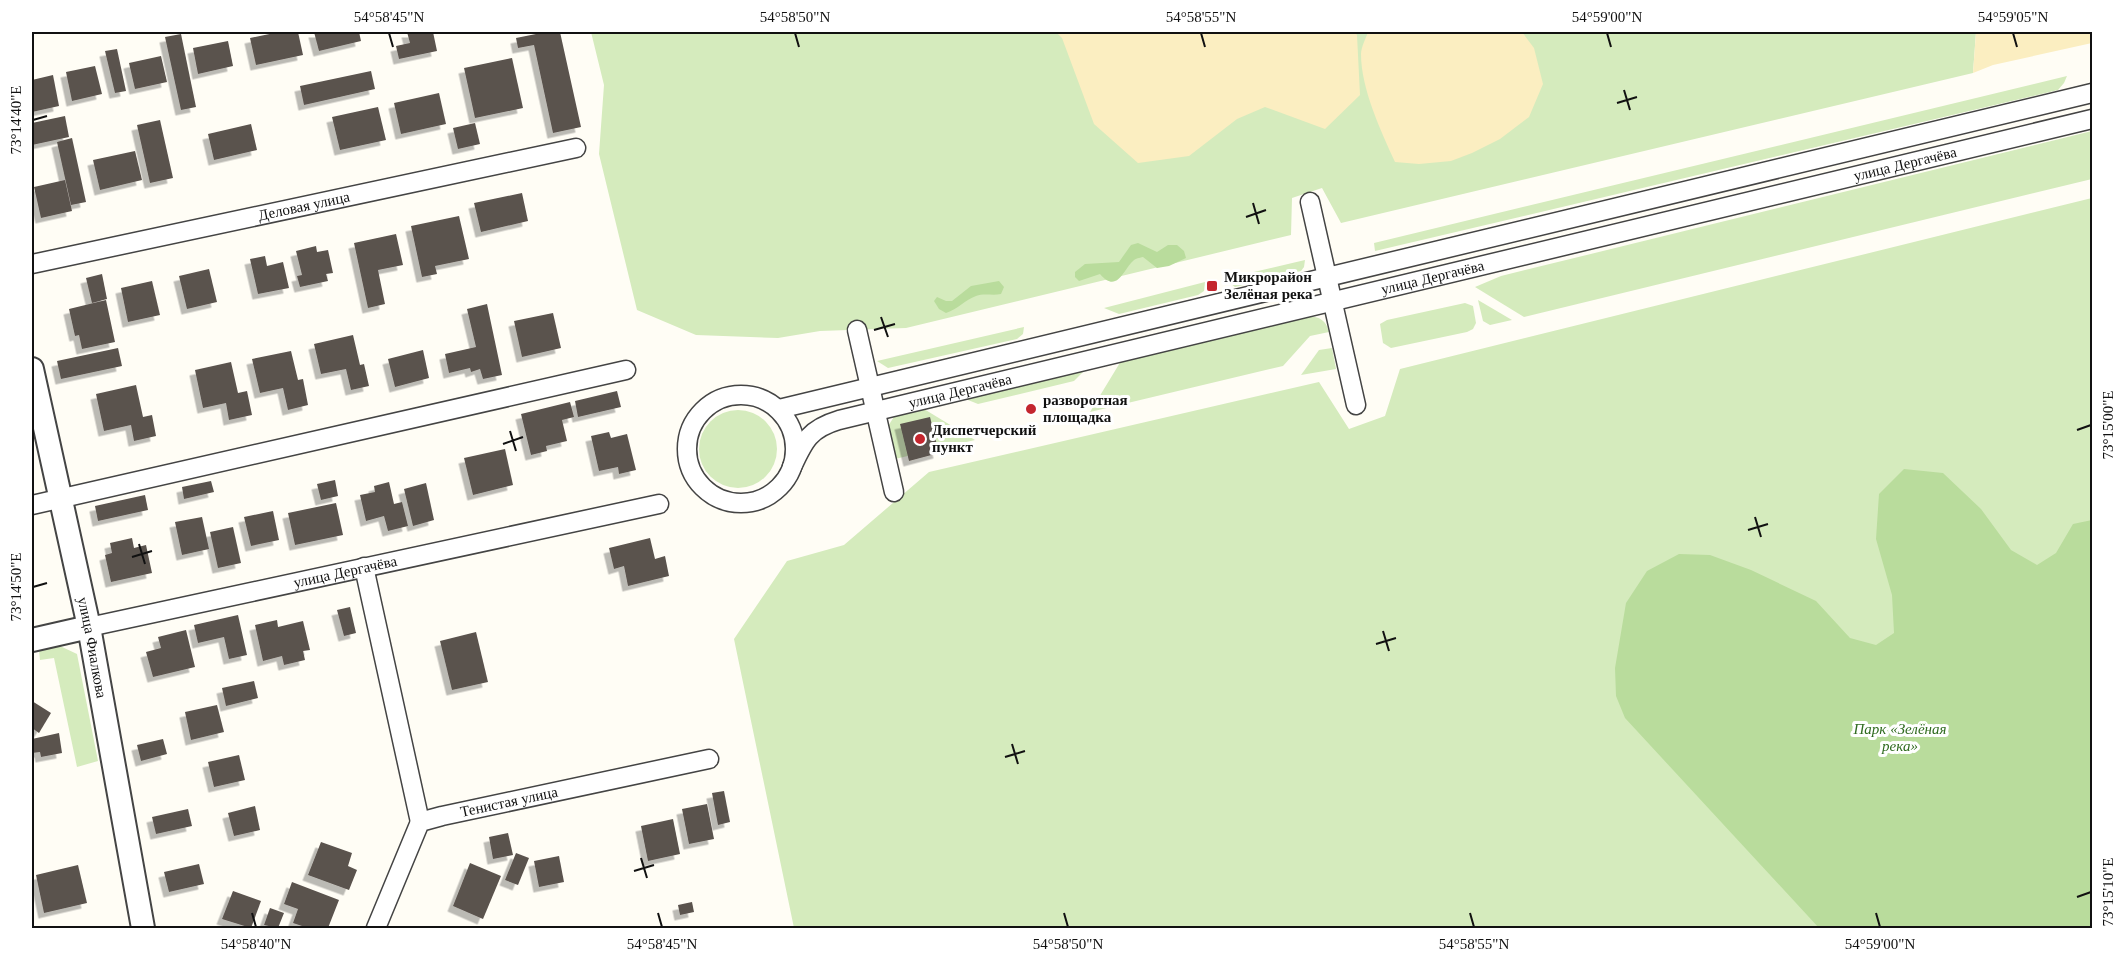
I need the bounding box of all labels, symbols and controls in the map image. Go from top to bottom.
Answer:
text: 54°58'45"N [354,9,424,25]
text: 54°58'50"N [760,9,830,25]
text: 54°58'55"N [1166,9,1236,25]
text: 54°59'00"N [1572,9,1642,25]
text: 54°59'05"N [1978,9,2048,25]
text: 73°14'40"E [8,86,24,155]
street label: улица Дергачёва [1852,144,1959,184]
street label: Деловая улица [257,188,352,224]
street label: улица Дергачёва [1379,257,1486,298]
place label: Микрорайон Зелёная река [1224,269,1313,302]
marker: Микрорайон Зелёная река [1205,279,1219,293]
street label: улица Дергачёва [907,371,1013,411]
text: 73°15'00"E [2100,391,2116,460]
place label: разворотная площадка [1043,392,1128,425]
marker: разворотная площадка [1024,402,1038,416]
place label: Диспетчерский пункт [932,422,1037,455]
marker: Диспетчерский пункт [913,432,927,446]
text: 73°14'50"E [8,553,24,622]
street label: улица Дергачёва [292,553,399,591]
street label: улица Фиалкова [75,595,110,700]
park label: Парк «Зелёная река» [1853,721,1946,754]
street label: Тенистая улица [459,783,559,820]
text: 73°15'10"E [2100,858,2116,927]
text: 54°58'40"N [221,936,291,952]
text: 54°58'45"N [627,936,697,952]
text: 54°58'50"N [1033,936,1103,952]
text: 54°58'55"N [1439,936,1509,952]
text: 54°59'00"N [1845,936,1915,952]

